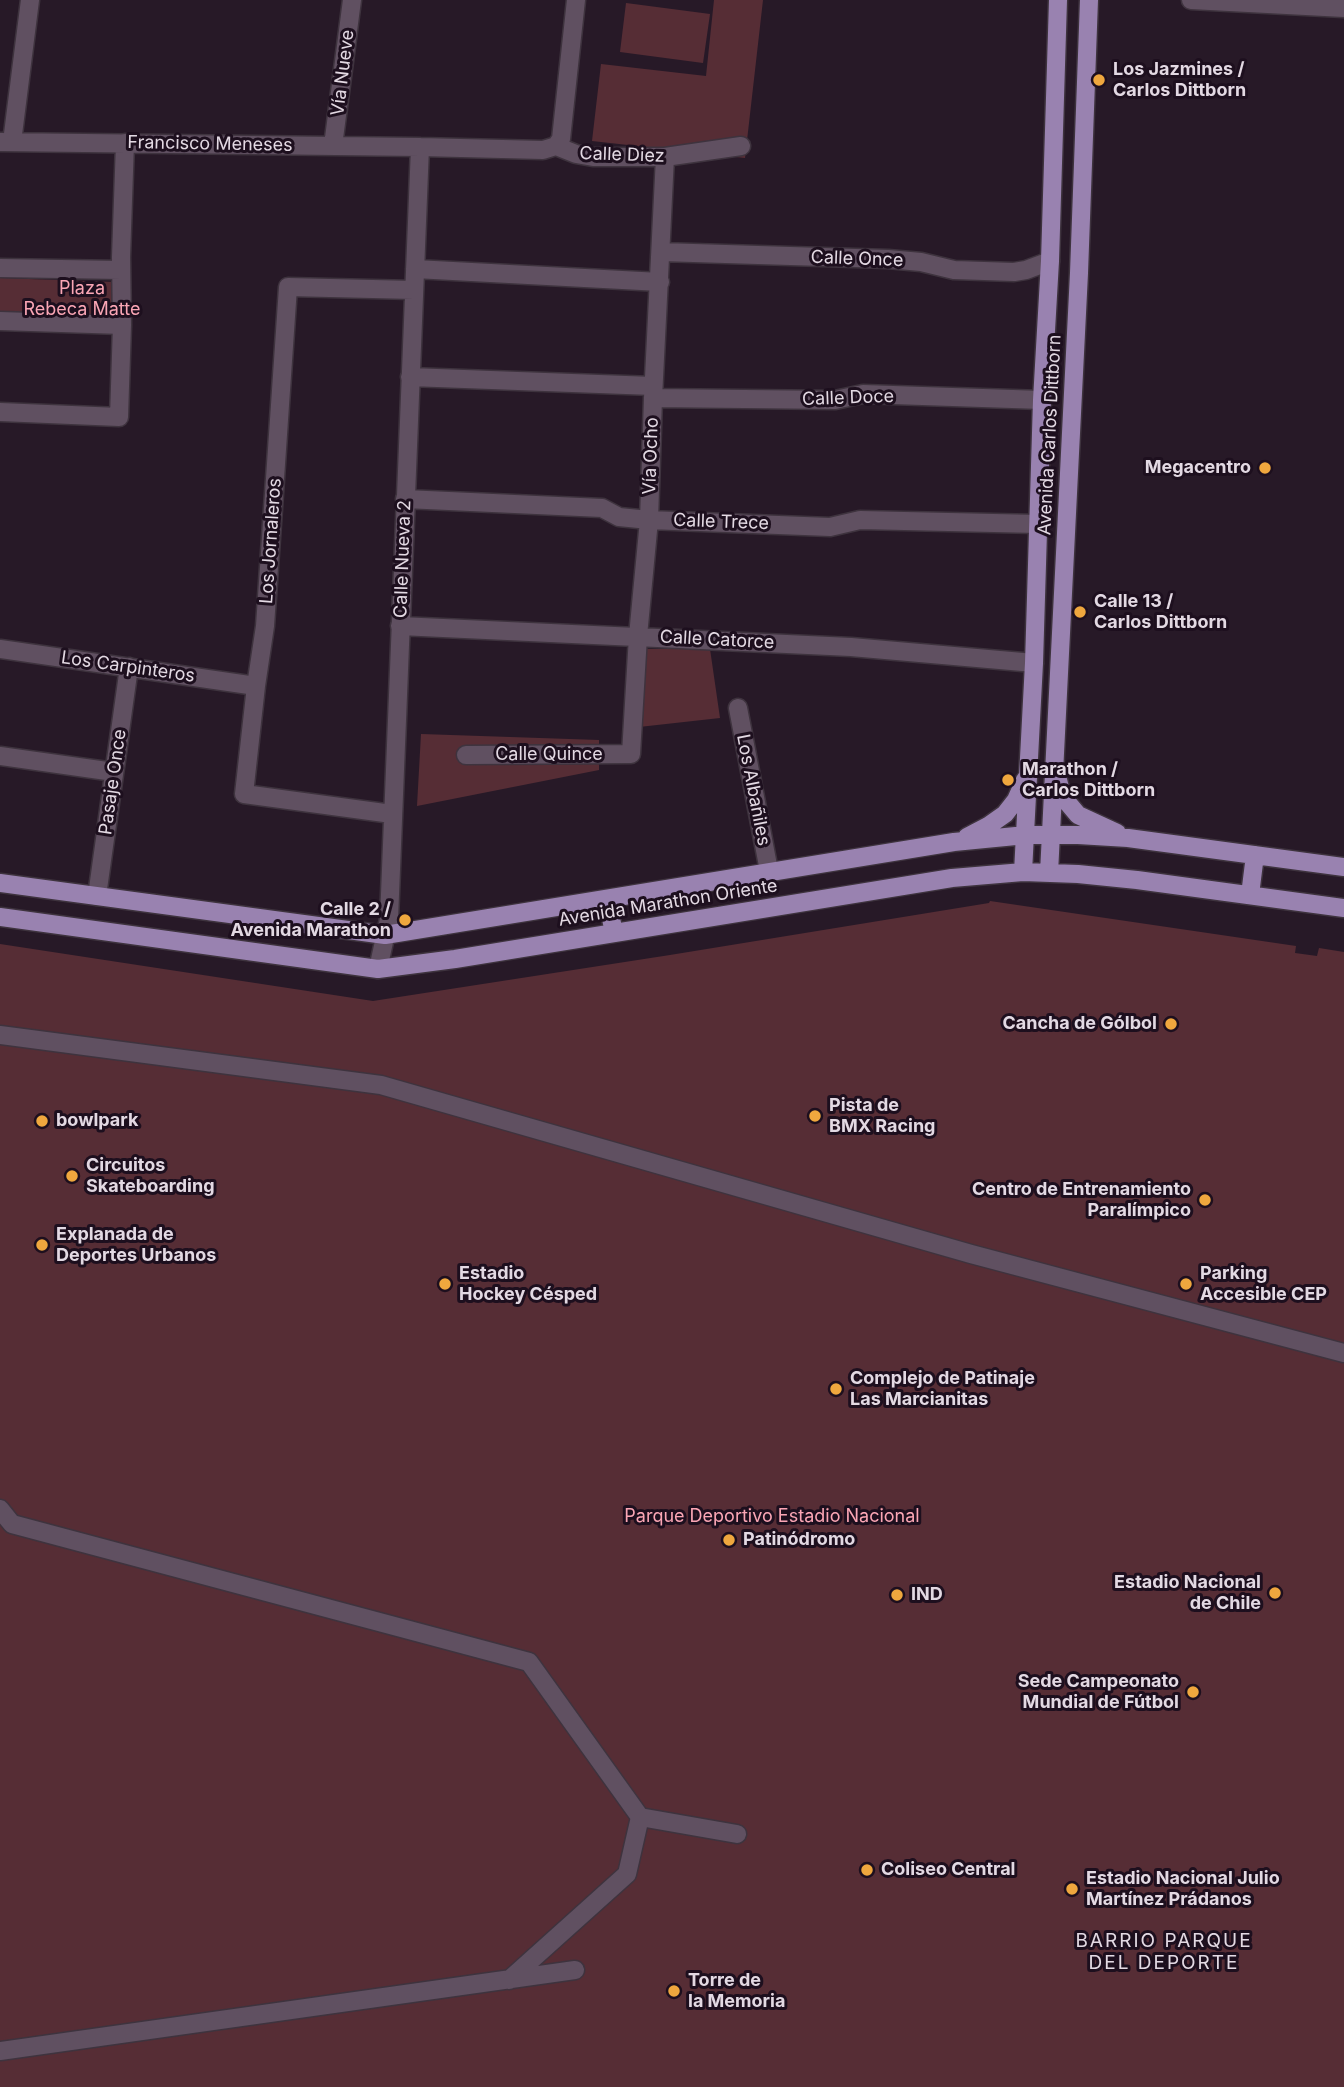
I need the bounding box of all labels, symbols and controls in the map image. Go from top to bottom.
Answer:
street label: Vía Nueve [327,29,359,117]
place label: Los Jazmines / Carlos Dittborn [1113,59,1246,102]
marker: Los Jazmines / Carlos Dittborn [1091,72,1107,88]
street label: Francisco Meneses [127,132,293,156]
street label: Calle Diez [579,143,665,167]
street label: Calle Once [810,247,904,271]
park label: Plaza Rebeca Matte [24,278,140,320]
street label: Avenida Carlos Dittborn [1034,334,1066,536]
street label: Calle Doce [802,386,894,410]
street label: Vía Ocho [639,417,663,495]
place label: Megacentro [1145,457,1251,479]
marker: Megacentro [1257,460,1273,476]
street label: Los Jornaleros [256,477,286,605]
street label: Calle Nueva 2 [390,500,416,618]
street label: Calle Trece [673,510,769,534]
place label: Calle 13 / Carlos Dittborn [1094,591,1227,634]
marker: Calle 13 / Carlos Dittborn [1072,604,1088,620]
street label: Calle Catorce [659,626,775,654]
street label: Los Carpinteros [60,647,196,687]
street label: Pasaje Once [95,728,131,836]
street label: Los Albañiles [732,732,774,848]
street label: Calle Quince [495,744,603,766]
place label: Marathon / Carlos Dittborn [1022,759,1155,802]
marker: Marathon / Carlos Dittborn [1000,772,1016,788]
street label: Avenida Marathon Oriente [557,875,779,931]
place label: Calle 2 / Avenida Marathon [231,899,391,942]
marker: Calle 2 / Avenida Marathon [397,912,413,928]
place label: Cancha de Gólbol [1002,1013,1157,1035]
marker: Cancha de Gólbol [1163,1016,1179,1032]
place label: Pista de BMX Racing [829,1095,935,1138]
marker: Pista de BMX Racing [807,1108,823,1124]
place label: bowlpark [56,1110,138,1132]
marker: bowlpark [34,1113,50,1129]
place label: Circuitos Skateboarding [86,1155,215,1198]
marker: Circuitos Skateboarding [64,1168,80,1184]
place label: Centro de Entrenamiento Paralímpico [972,1179,1191,1222]
marker: Centro de Entrenamiento Paralímpico [1197,1192,1213,1208]
place label: Explanada de Deportes Urbanos [56,1224,216,1266]
marker: Explanada de Deportes Urbanos [34,1237,50,1253]
place label: Estadio Hockey Césped [459,1263,597,1306]
place label: Parking Accesible CEP [1200,1263,1327,1306]
marker: Estadio Hockey Césped [437,1276,453,1292]
marker: Parking Accesible CEP [1178,1276,1194,1292]
place label: Complejo de Patinaje Las Marcianitas [850,1368,1035,1410]
marker: Complejo de Patinaje Las Marcianitas [828,1381,844,1397]
park label: Parque Deportivo Estadio Nacional [624,1506,920,1528]
place label: Patinódromo [743,1529,855,1551]
marker: Patinódromo [721,1532,737,1548]
place label: Estadio Nacional de Chile [1114,1572,1261,1614]
place label: IND [911,1584,943,1606]
marker: Estadio Nacional de Chile [1267,1585,1283,1601]
marker: IND [889,1587,905,1603]
place label: Sede Campeonato Mundial de Fútbol [1018,1671,1179,1714]
marker: Sede Campeonato Mundial de Fútbol [1185,1684,1201,1700]
place label: Coliseo Central [881,1859,1015,1881]
marker: Coliseo Central [859,1862,875,1878]
place label: Estadio Nacional Julio Martínez Prádanos [1086,1868,1280,1910]
marker: Estadio Nacional Julio Martínez Prádanos [1064,1881,1080,1897]
district label: BARRIO PARQUE DEL DEPORTE [1077,1930,1251,1974]
place label: Torre de la Memoria [688,1970,785,2012]
marker: Torre de la Memoria [666,1983,682,1999]

